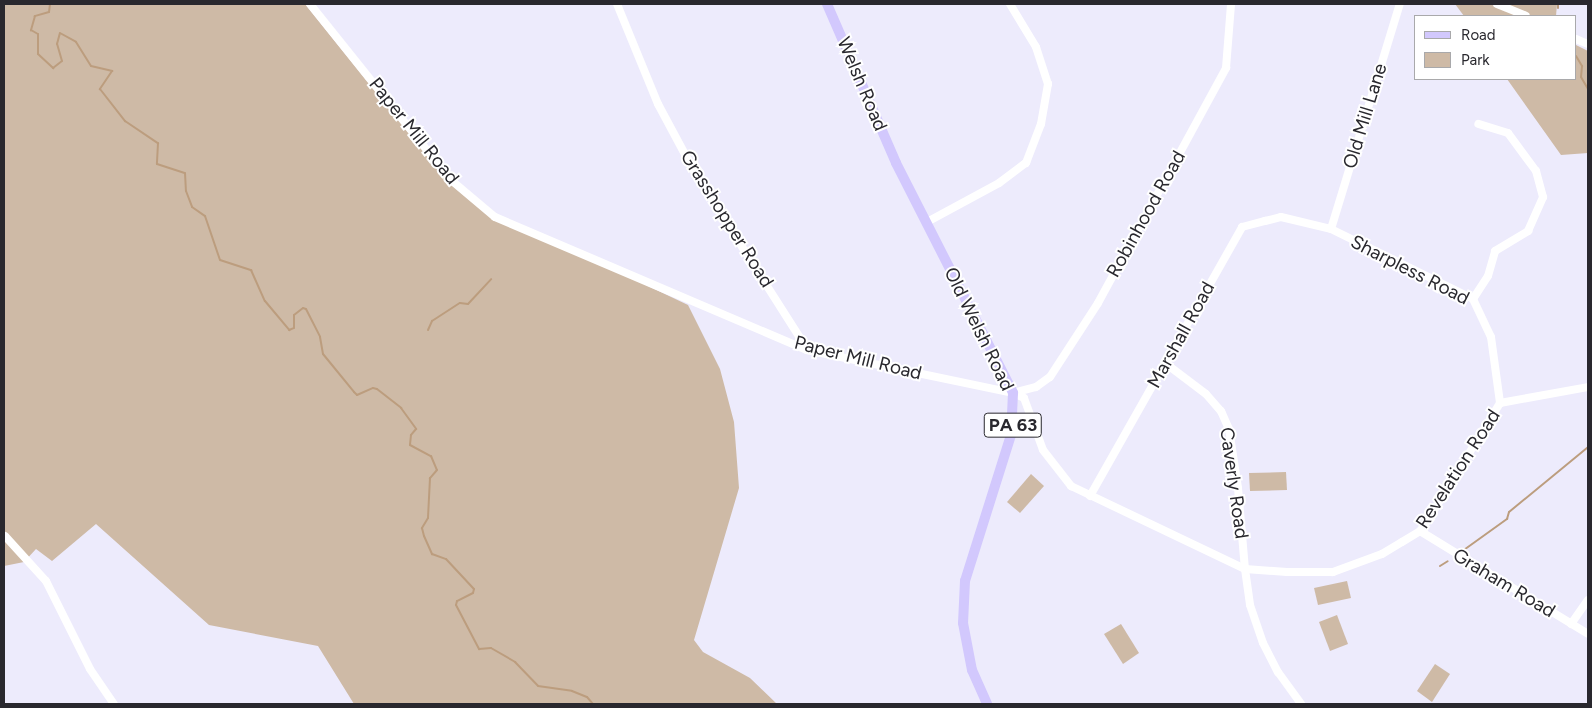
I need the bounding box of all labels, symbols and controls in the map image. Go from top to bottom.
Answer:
legend [1414,15,1577,80]
text: Road [1461,26,1496,44]
street label: Welsh Road [832,34,892,134]
text: Park [1461,51,1490,69]
street label: Old Mill Lane [1338,61,1392,171]
street label: Paper Mill Road [364,73,464,189]
street label: Grasshopper Road [676,146,778,292]
street label: Robinhood Road [1102,147,1190,281]
street label: Sharpless Road [1347,230,1473,310]
street label: Old Welsh Road [939,263,1019,395]
street label: Marshall Road [1142,278,1220,392]
street label: Paper Mill Road [792,331,924,385]
street label: Revelation Road [1411,405,1505,533]
road number: PA 63 [983,410,1043,440]
street label: Caverly Road [1215,426,1253,540]
street label: Graham Road [1449,543,1559,623]

